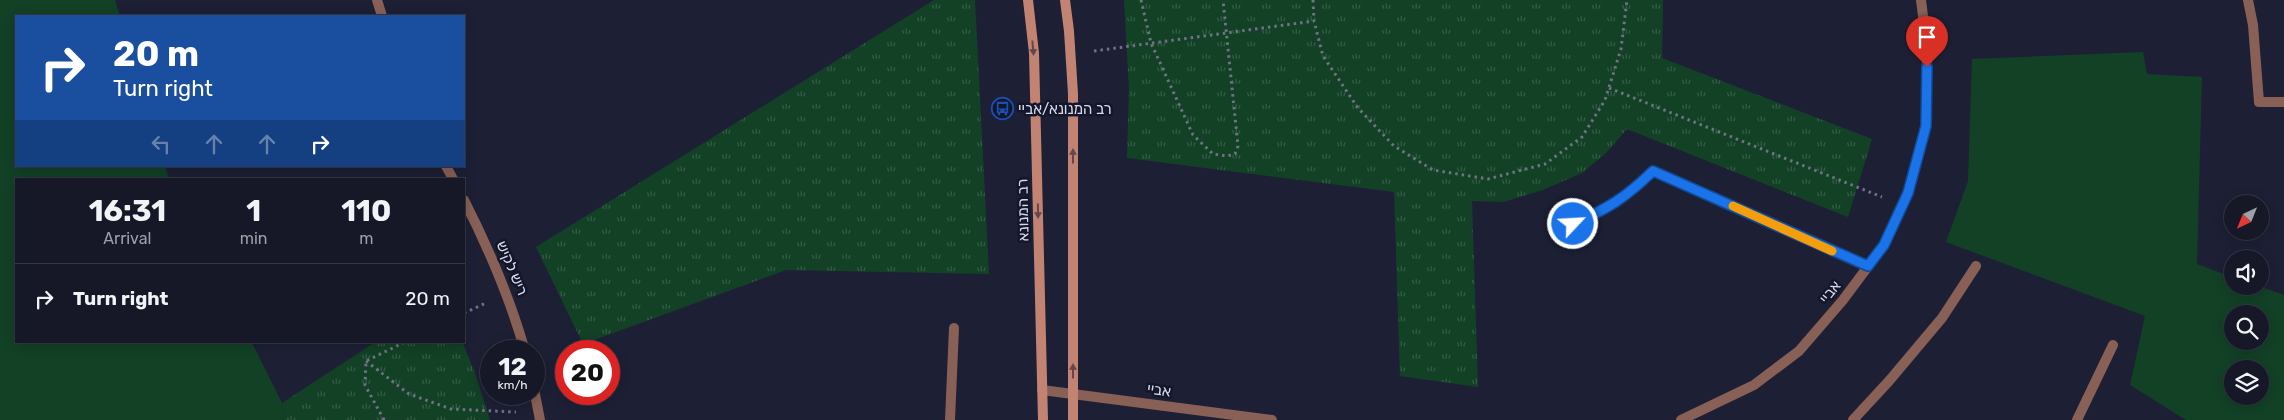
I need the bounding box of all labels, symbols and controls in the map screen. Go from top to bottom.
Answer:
pin [1906,16,1948,67]
icon: arrive [1913,23,1941,51]
text: 20 m [113,33,199,75]
icon: right [30,35,95,100]
one-way arrow [1030,41,1038,57]
text: Turn right [113,75,213,102]
bus stop icon: רב המנונא/אביי [990,97,1014,121]
place label: רב המנונא/אביי [1018,100,1112,118]
icon: left [147,130,175,158]
icon: ahead [200,130,228,158]
icon: ahead [253,130,281,158]
icon: right [306,130,334,158]
one-way arrow [1069,148,1077,164]
street label: רב המנונא [1013,178,1033,242]
text: 16:31 [89,193,166,229]
text: 1 [246,193,261,229]
text: 110 [341,193,391,229]
north arrow [2224,195,2269,240]
map controls [2224,195,2269,405]
position arrow [1546,197,1598,249]
one-way arrow [1034,203,1042,219]
text: Arrival [103,229,151,248]
text: min [240,229,268,248]
text: m [359,229,373,248]
street label: ריש לקיש [493,238,531,298]
button: sound [2224,250,2269,295]
street label: אביי [1815,277,1845,307]
icon: right [30,285,58,313]
text: Turn right [73,287,168,310]
text: 20 m [405,287,450,310]
button: search [2224,305,2269,350]
speed limit sign: 20 [555,340,620,405]
text: 12 [498,352,527,381]
button: layers [2224,360,2269,405]
one-way arrow [1069,363,1077,379]
text: km/h [498,378,527,392]
street label: אביי [1146,379,1172,401]

